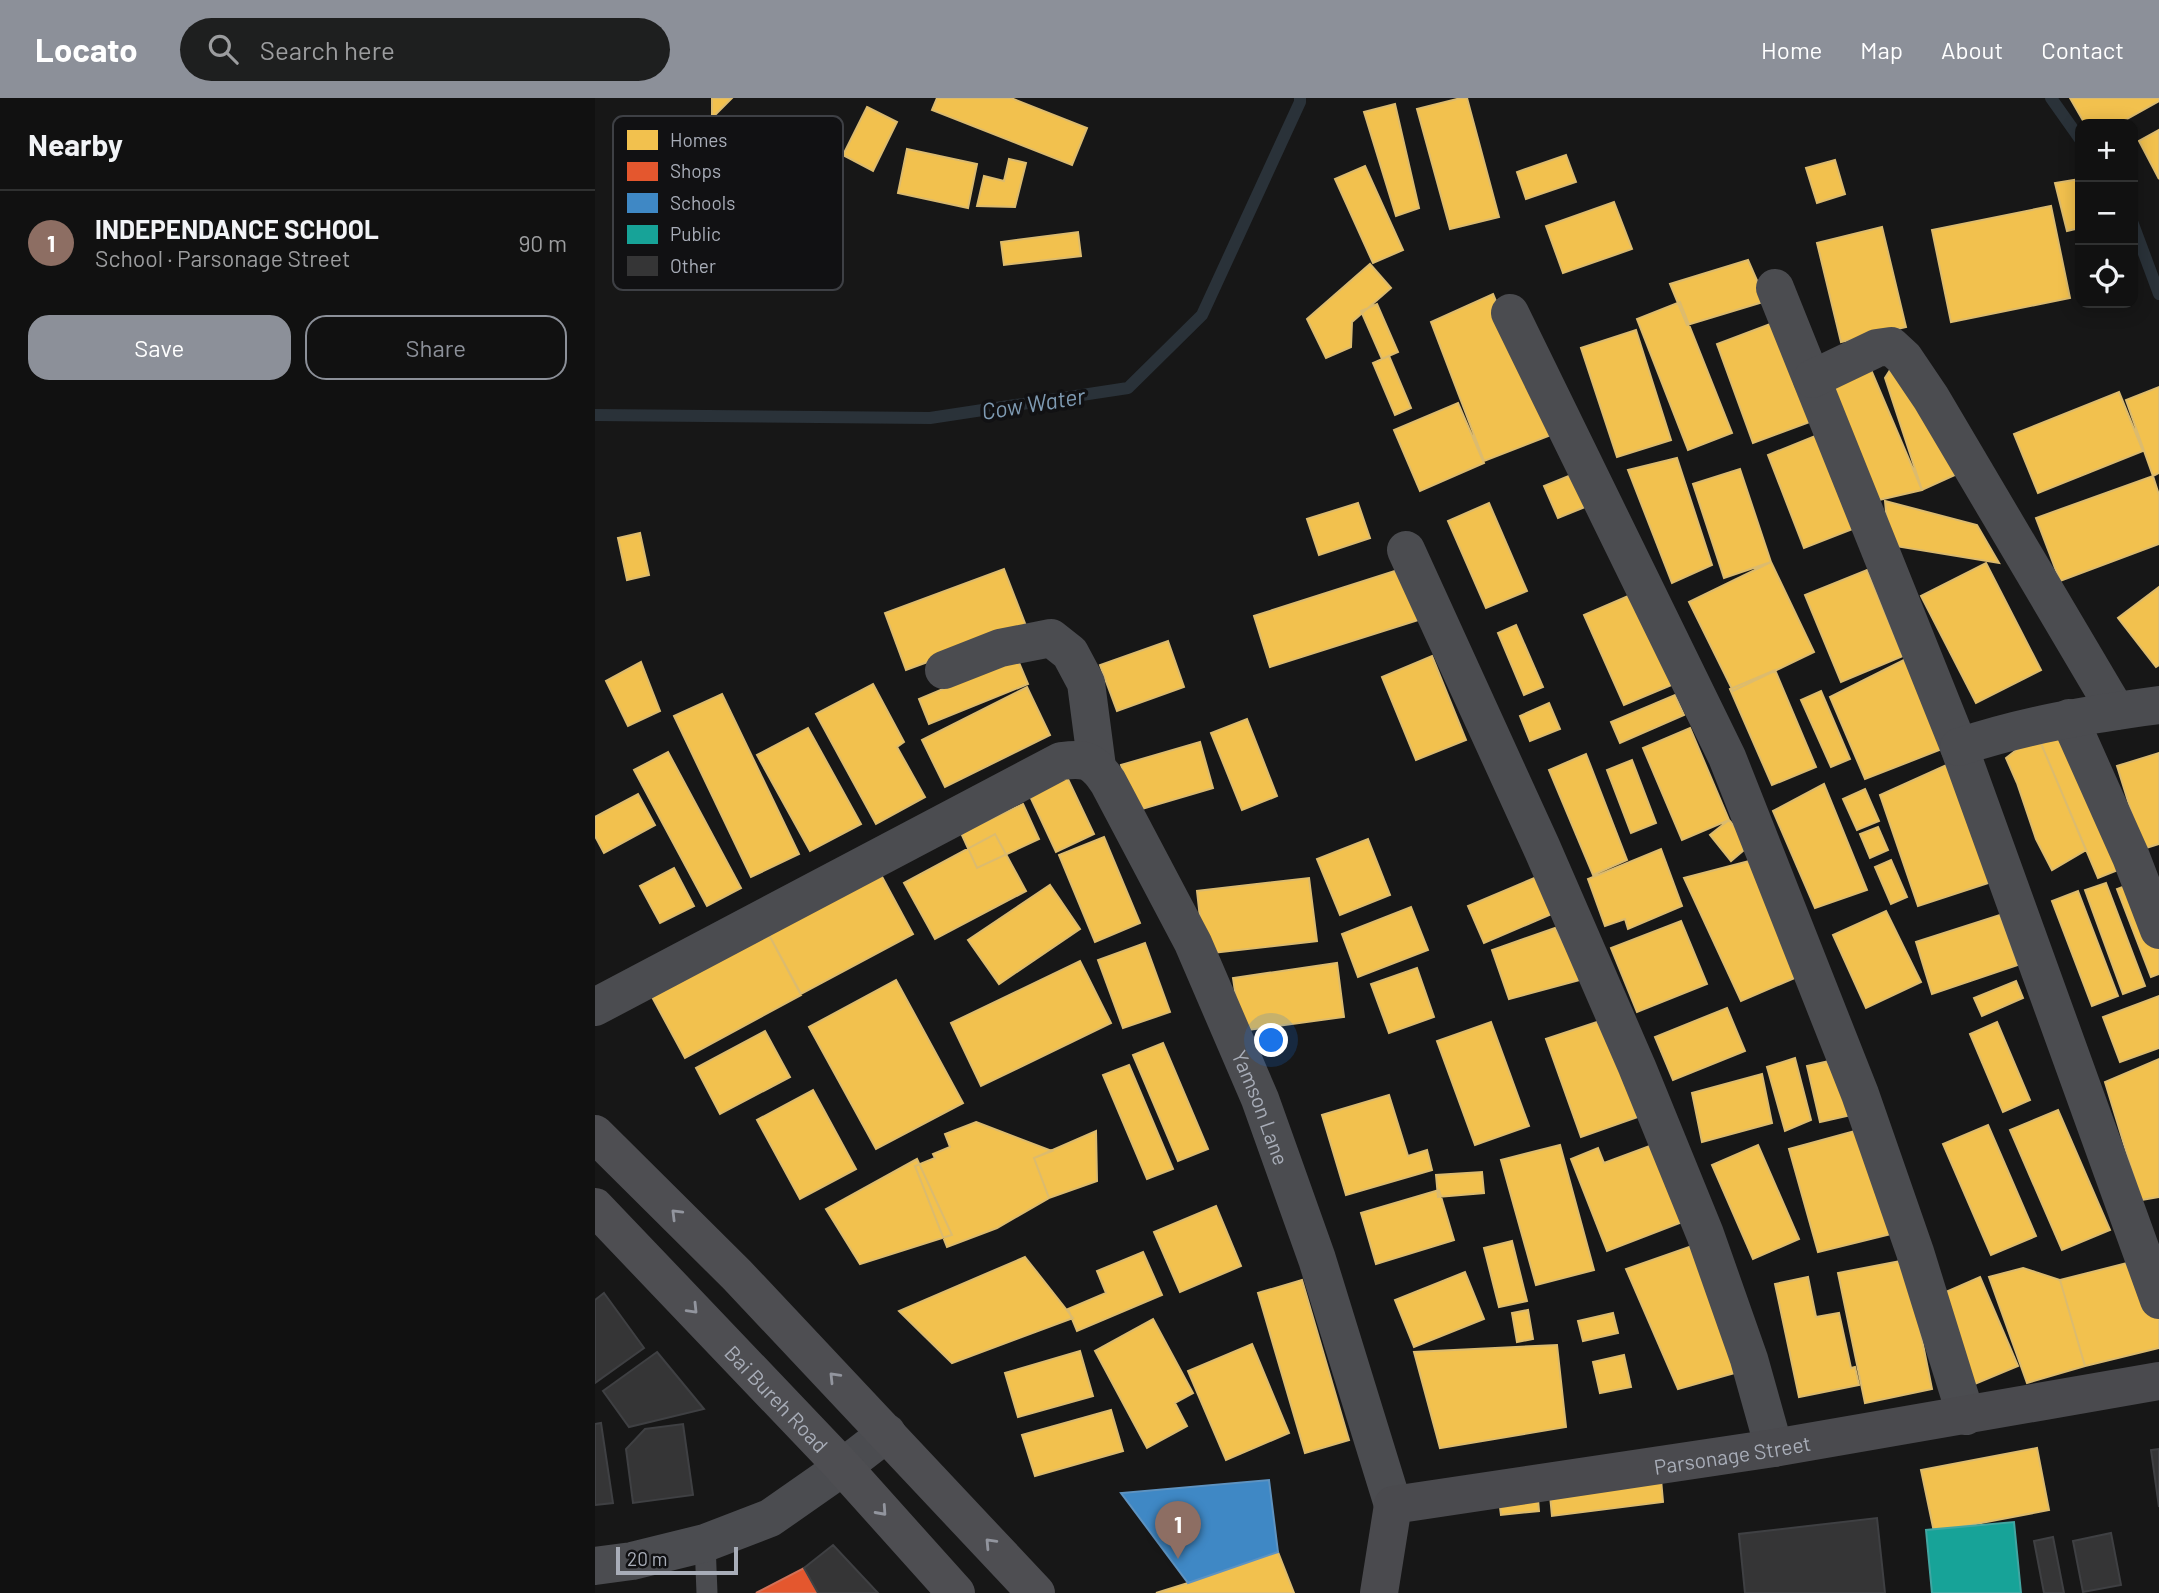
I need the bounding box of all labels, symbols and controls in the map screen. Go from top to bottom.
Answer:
search box [180,18,670,81]
text: Locato [35,29,138,69]
icon: search [204,30,242,68]
text: Search here [260,34,395,65]
text: Home [1761,35,1822,64]
text: Map [1860,35,1903,64]
text: About [1941,35,2003,64]
text: Contact [2041,35,2124,64]
legend [613,116,843,290]
map controls [2075,119,2138,308]
button: + [2075,119,2138,182]
text: Nearby [28,126,123,162]
text: Homes [670,128,727,151]
text: Shops [670,159,721,182]
button: − [2075,182,2138,245]
text: Schools [670,191,735,214]
text: INDEPENDANCE SCHOOL [95,213,379,244]
text: Public [670,222,721,245]
text: 1 [47,229,55,257]
text: 90 m [518,229,567,257]
text: School · Parsonage Street [95,244,350,272]
button: locate [2075,245,2138,308]
text: Other [670,254,716,277]
button: Save [28,315,291,380]
button: Share [305,315,567,380]
water label: Cow Water [979,381,1088,425]
your location [1254,1023,1288,1057]
street label: Yamson Lane [1228,1046,1295,1168]
one-way arrow [671,1209,684,1222]
one-way arrow [685,1301,697,1314]
street label: Bai Bureh Road [720,1339,834,1457]
one-way arrow [830,1372,843,1385]
street label: Parsonage Street [1652,1429,1812,1478]
pin: 1 [1155,1501,1201,1559]
one-way arrow [874,1503,886,1516]
one-way arrow [985,1538,998,1551]
scale bar [616,1544,739,1576]
text: 20 m [627,1547,667,1570]

